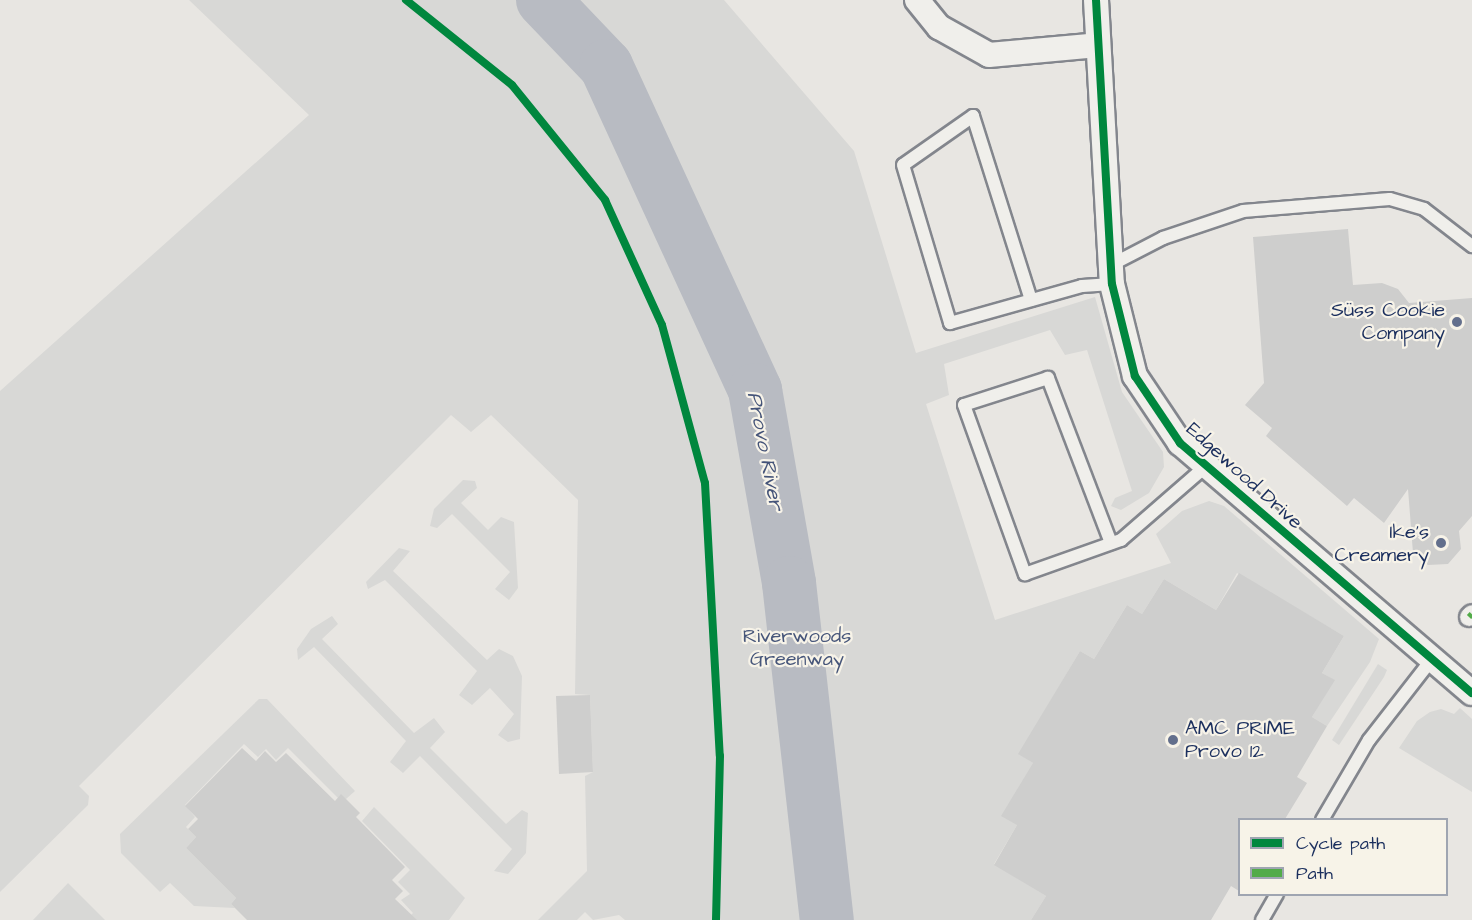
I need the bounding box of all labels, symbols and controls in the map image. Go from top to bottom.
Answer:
place label: Süss Cookie Company [1331,298,1445,345]
marker: Süss Cookie Company [1450,315,1464,329]
water label: Provo River [741,390,789,512]
street label: Edgewood Drive [1181,417,1307,535]
place label: Ike's Creamery [1334,520,1429,567]
marker: Ike's Creamery [1434,536,1448,550]
park label: Riverwoods Greenway [743,624,851,671]
place label: AMC PRIME Provo 12 [1185,716,1295,763]
marker: AMC PRIME Provo 12 [1166,733,1180,747]
legend [1238,818,1448,896]
text: Cycle path [1296,831,1385,856]
text: Path [1296,861,1333,886]

